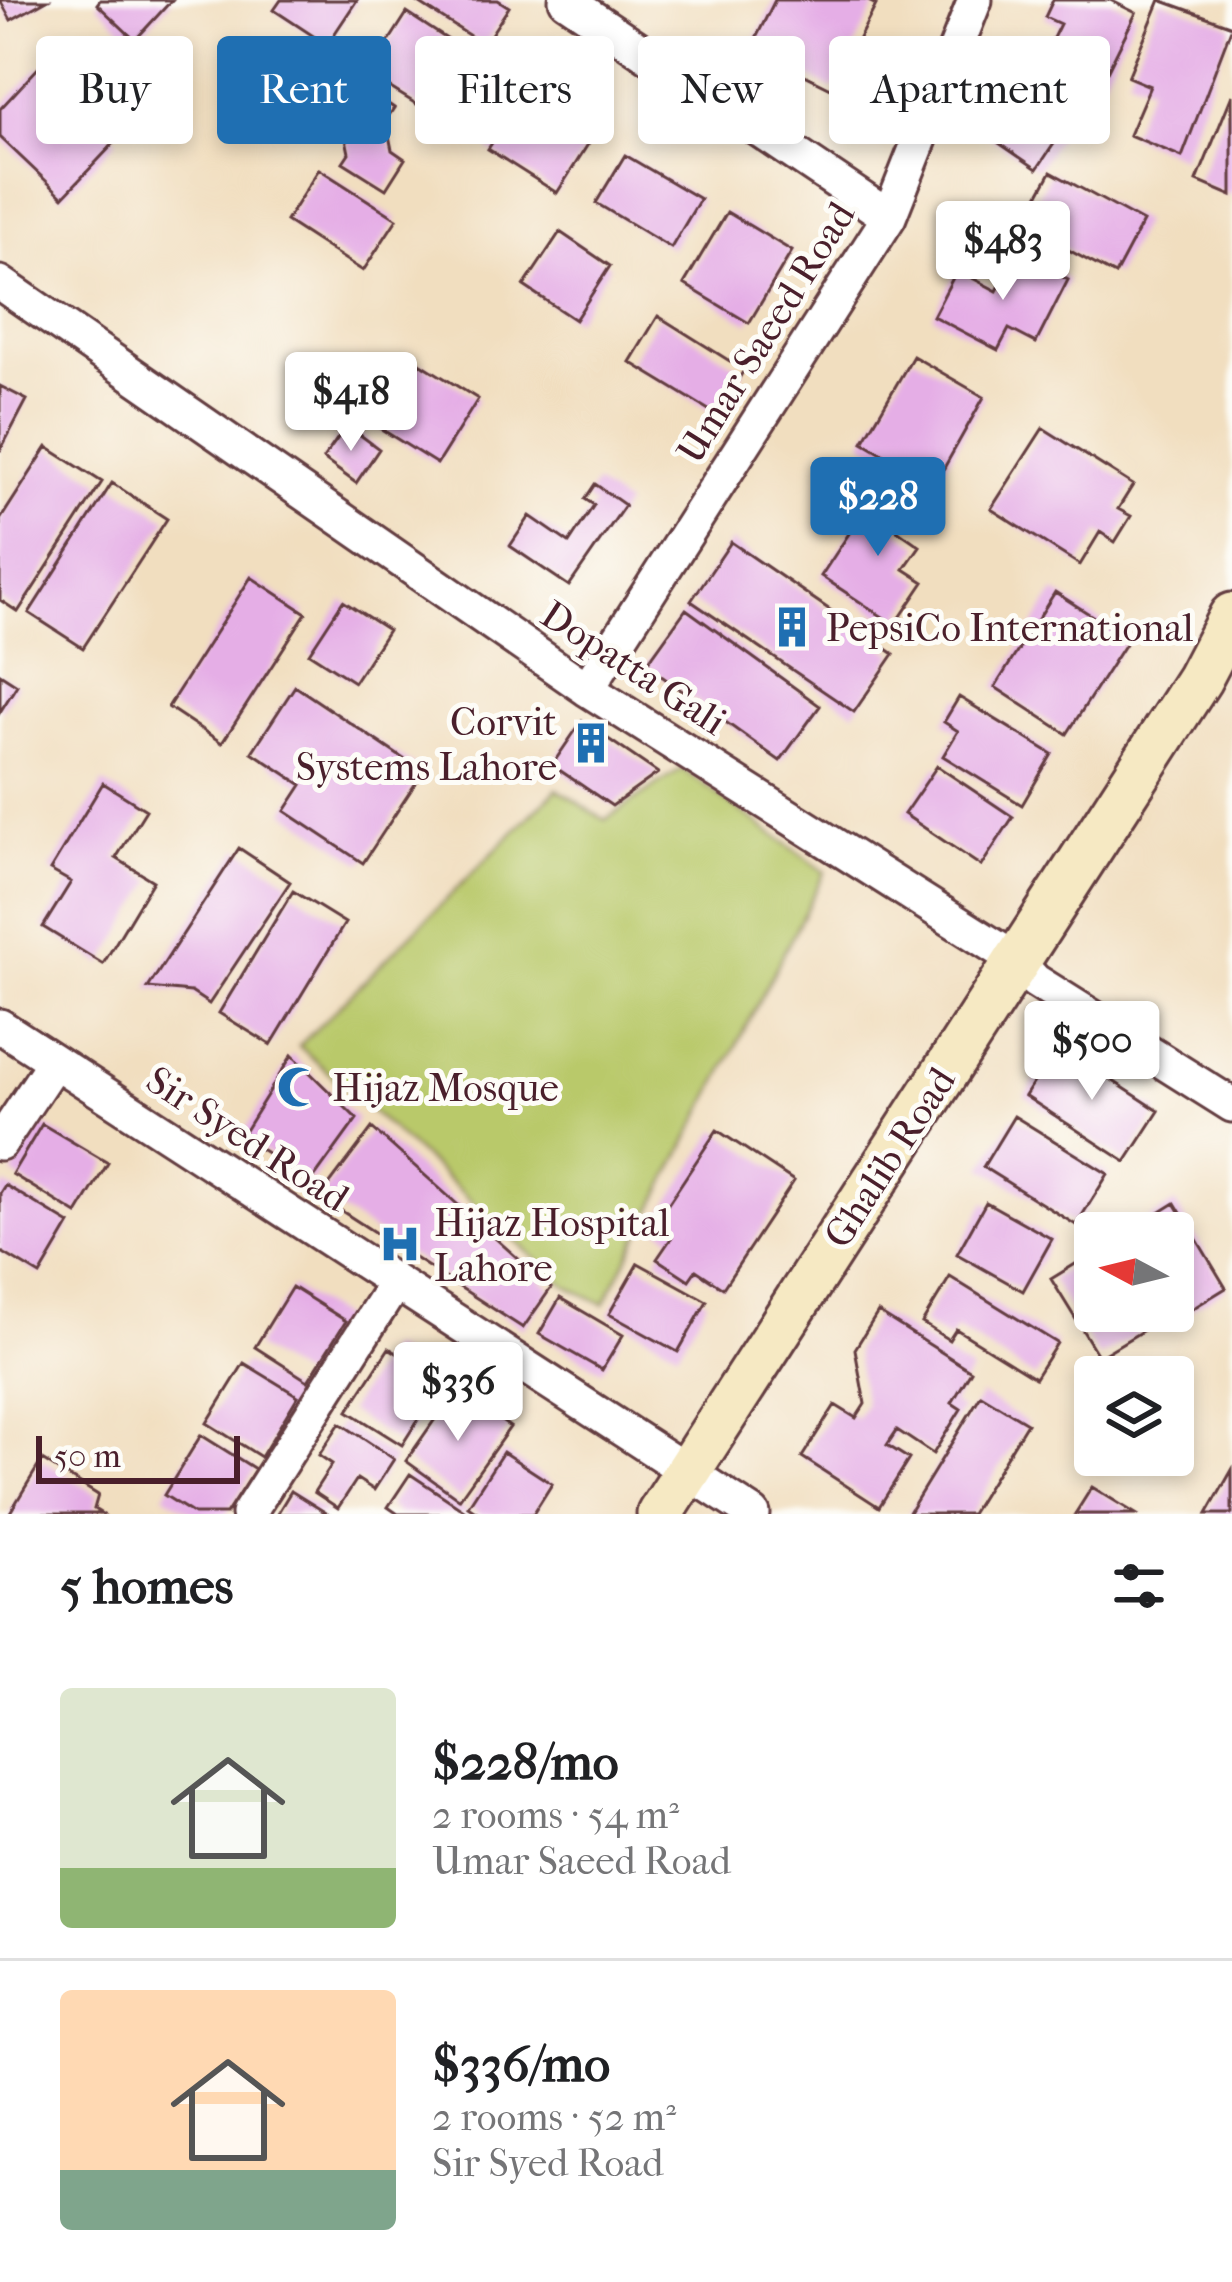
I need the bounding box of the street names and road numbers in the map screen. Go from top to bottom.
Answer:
street label: Umar Saeed Road [667,193,865,471]
street label: Dopatta Gali [532,591,735,745]
street label: Sir Syed Road [138,1057,358,1222]
street label: Ghalib Road [815,1058,965,1256]

